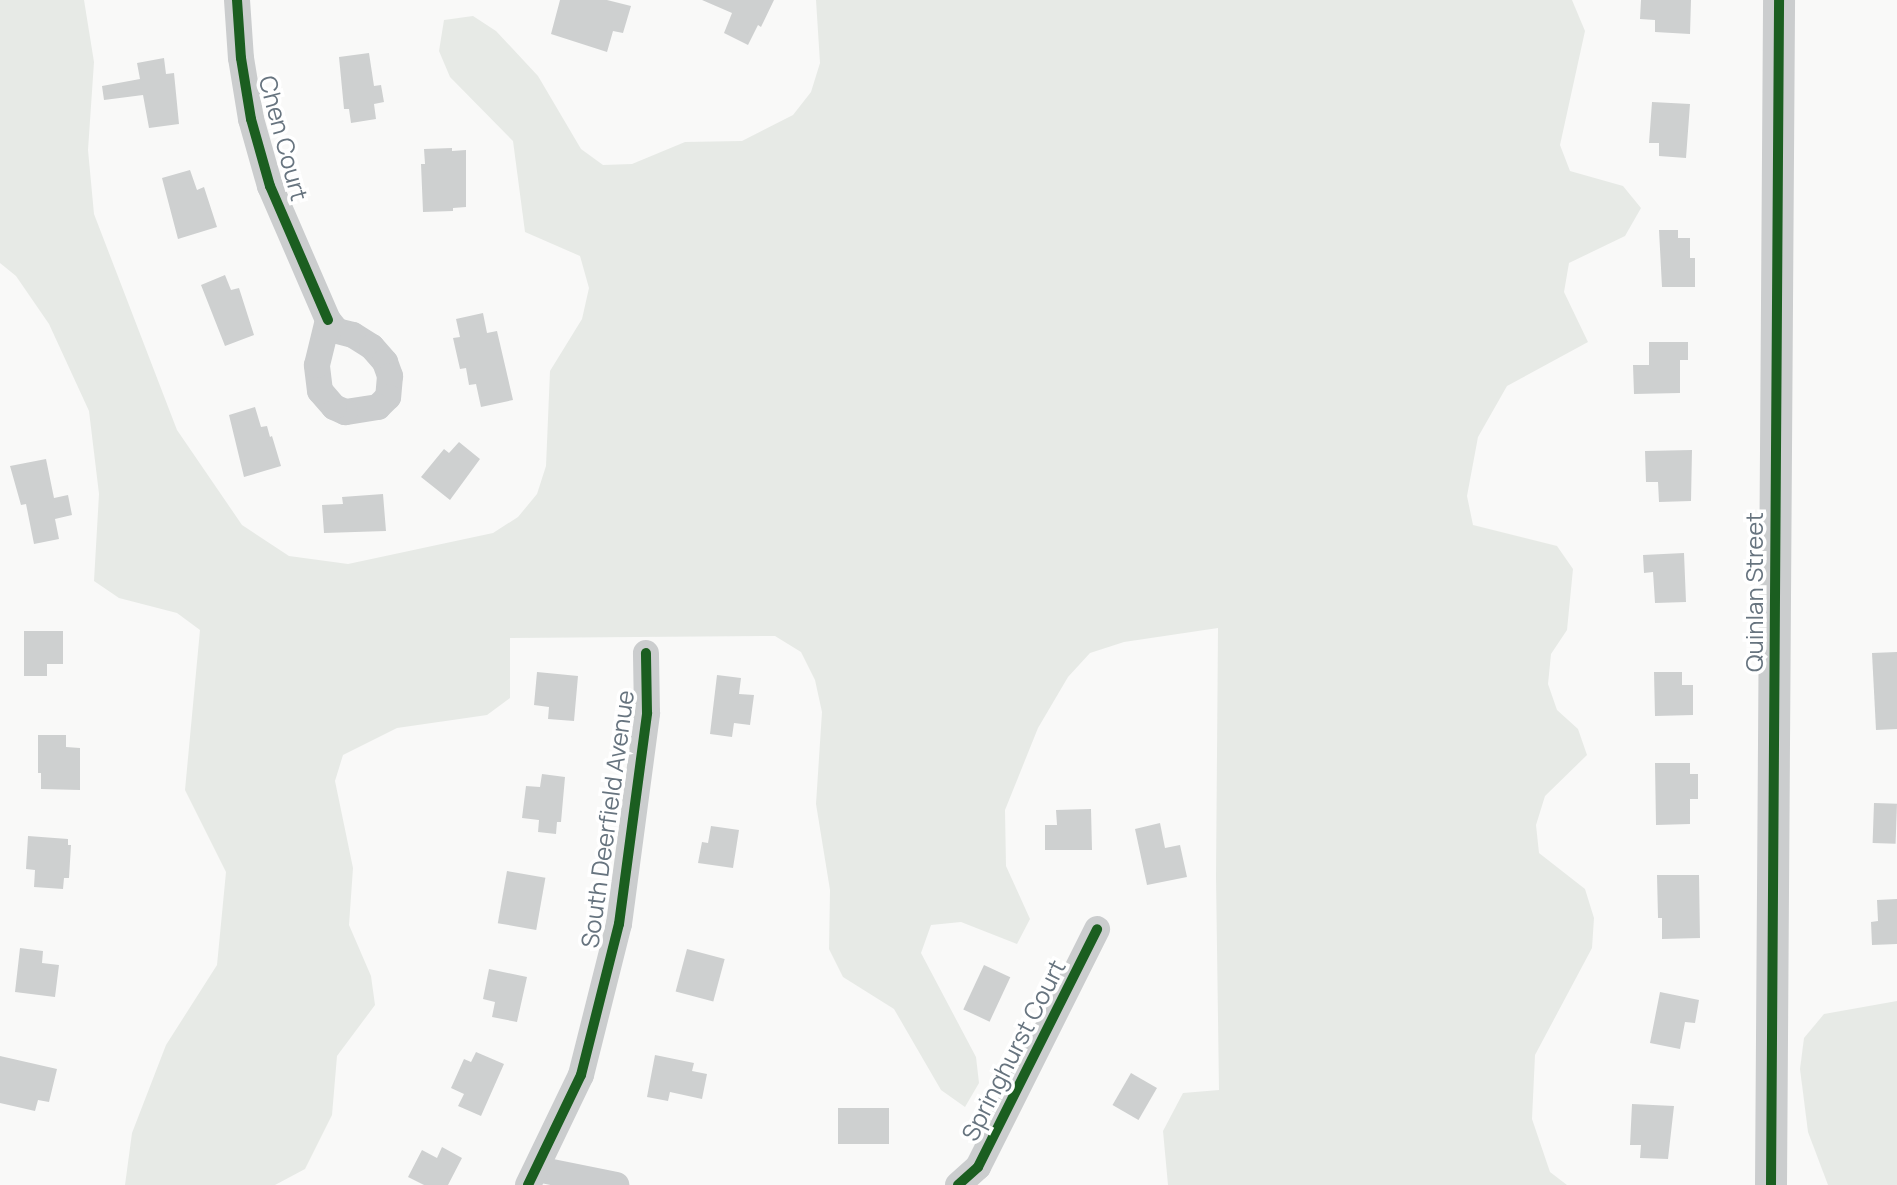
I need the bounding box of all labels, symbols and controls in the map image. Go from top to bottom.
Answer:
street label: Chen Court [254,72,314,204]
street label: Quinlan Street [1740,512,1768,672]
street label: South Deerfield Avenue [575,688,639,950]
street label: Springhurst Court [955,955,1071,1145]

